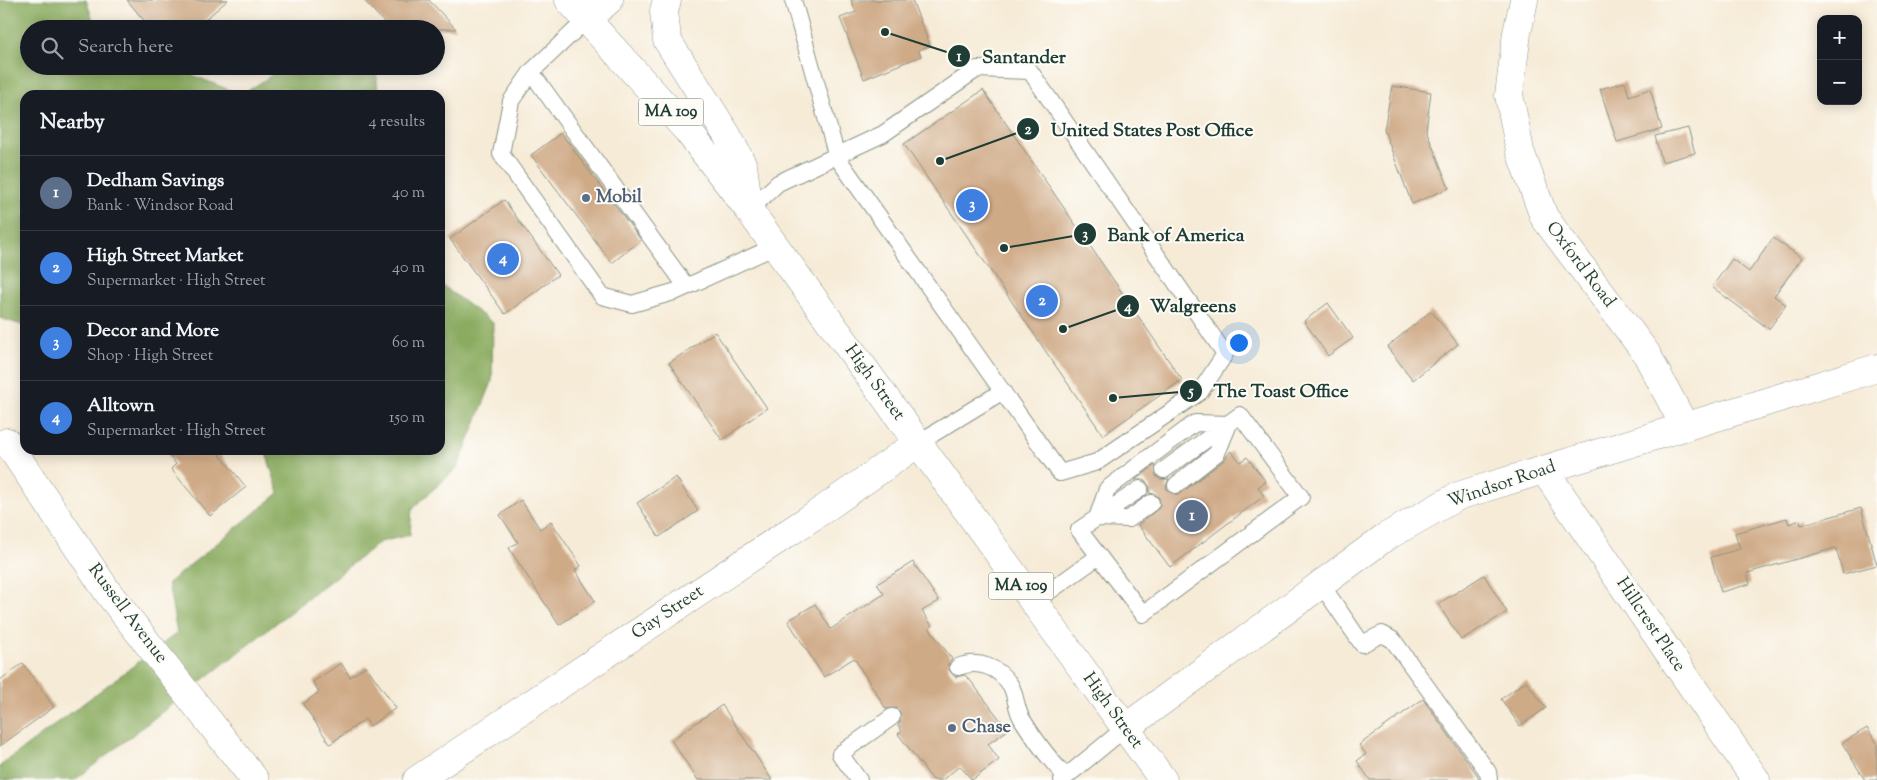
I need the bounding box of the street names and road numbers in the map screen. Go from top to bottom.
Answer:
road number: MA 109 [638,98,704,125]
street label: Oxford Road [1539,216,1621,314]
street label: High Street [837,339,911,427]
street label: Windsor Road [1445,454,1559,516]
street label: Russell Avenue [81,559,173,669]
road number: MA 109 [988,572,1054,600]
street label: Hillcrest Place [1609,572,1691,678]
street label: Gay Street [627,579,709,647]
street label: High Street [1075,667,1149,755]

